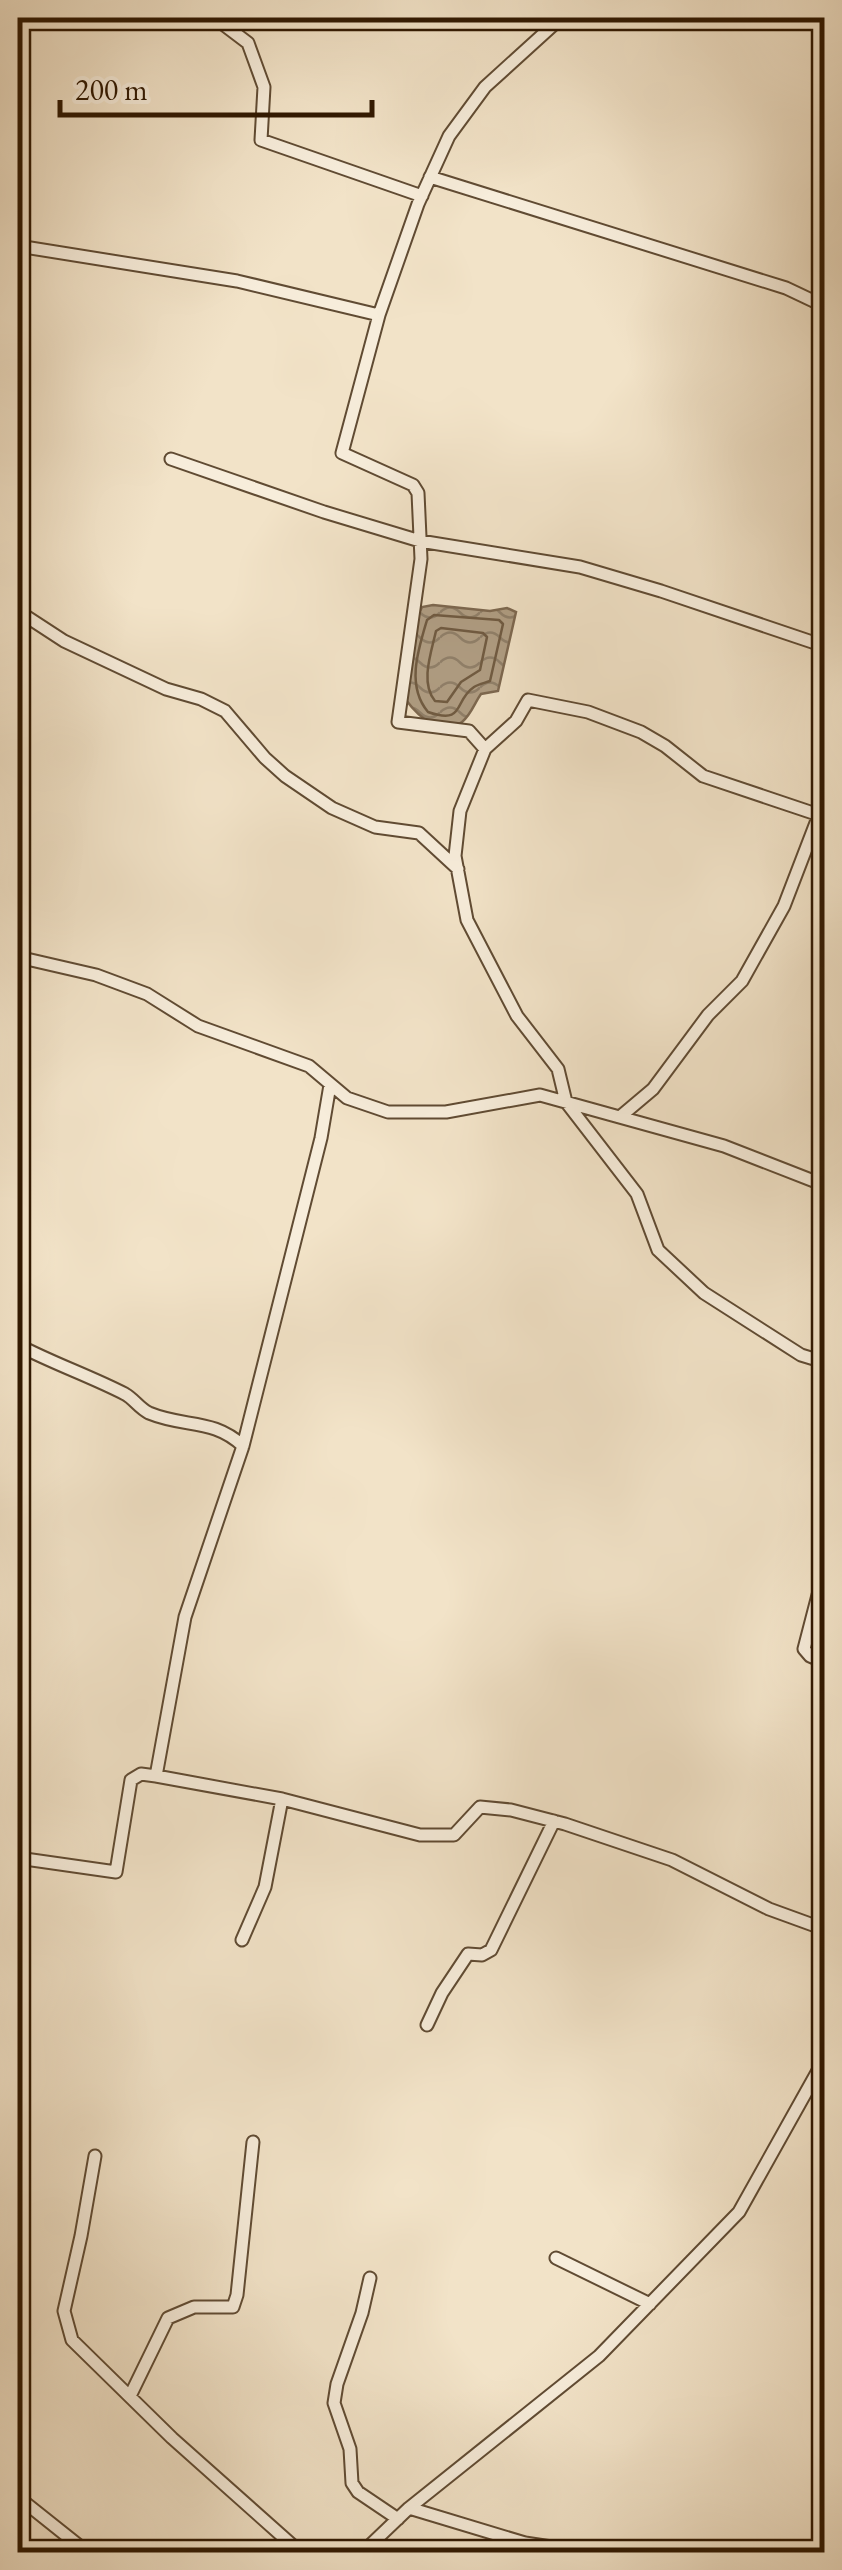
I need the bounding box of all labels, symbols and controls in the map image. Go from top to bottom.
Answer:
scale bar [60,55,372,117]
text: 200 m [75,70,148,109]

